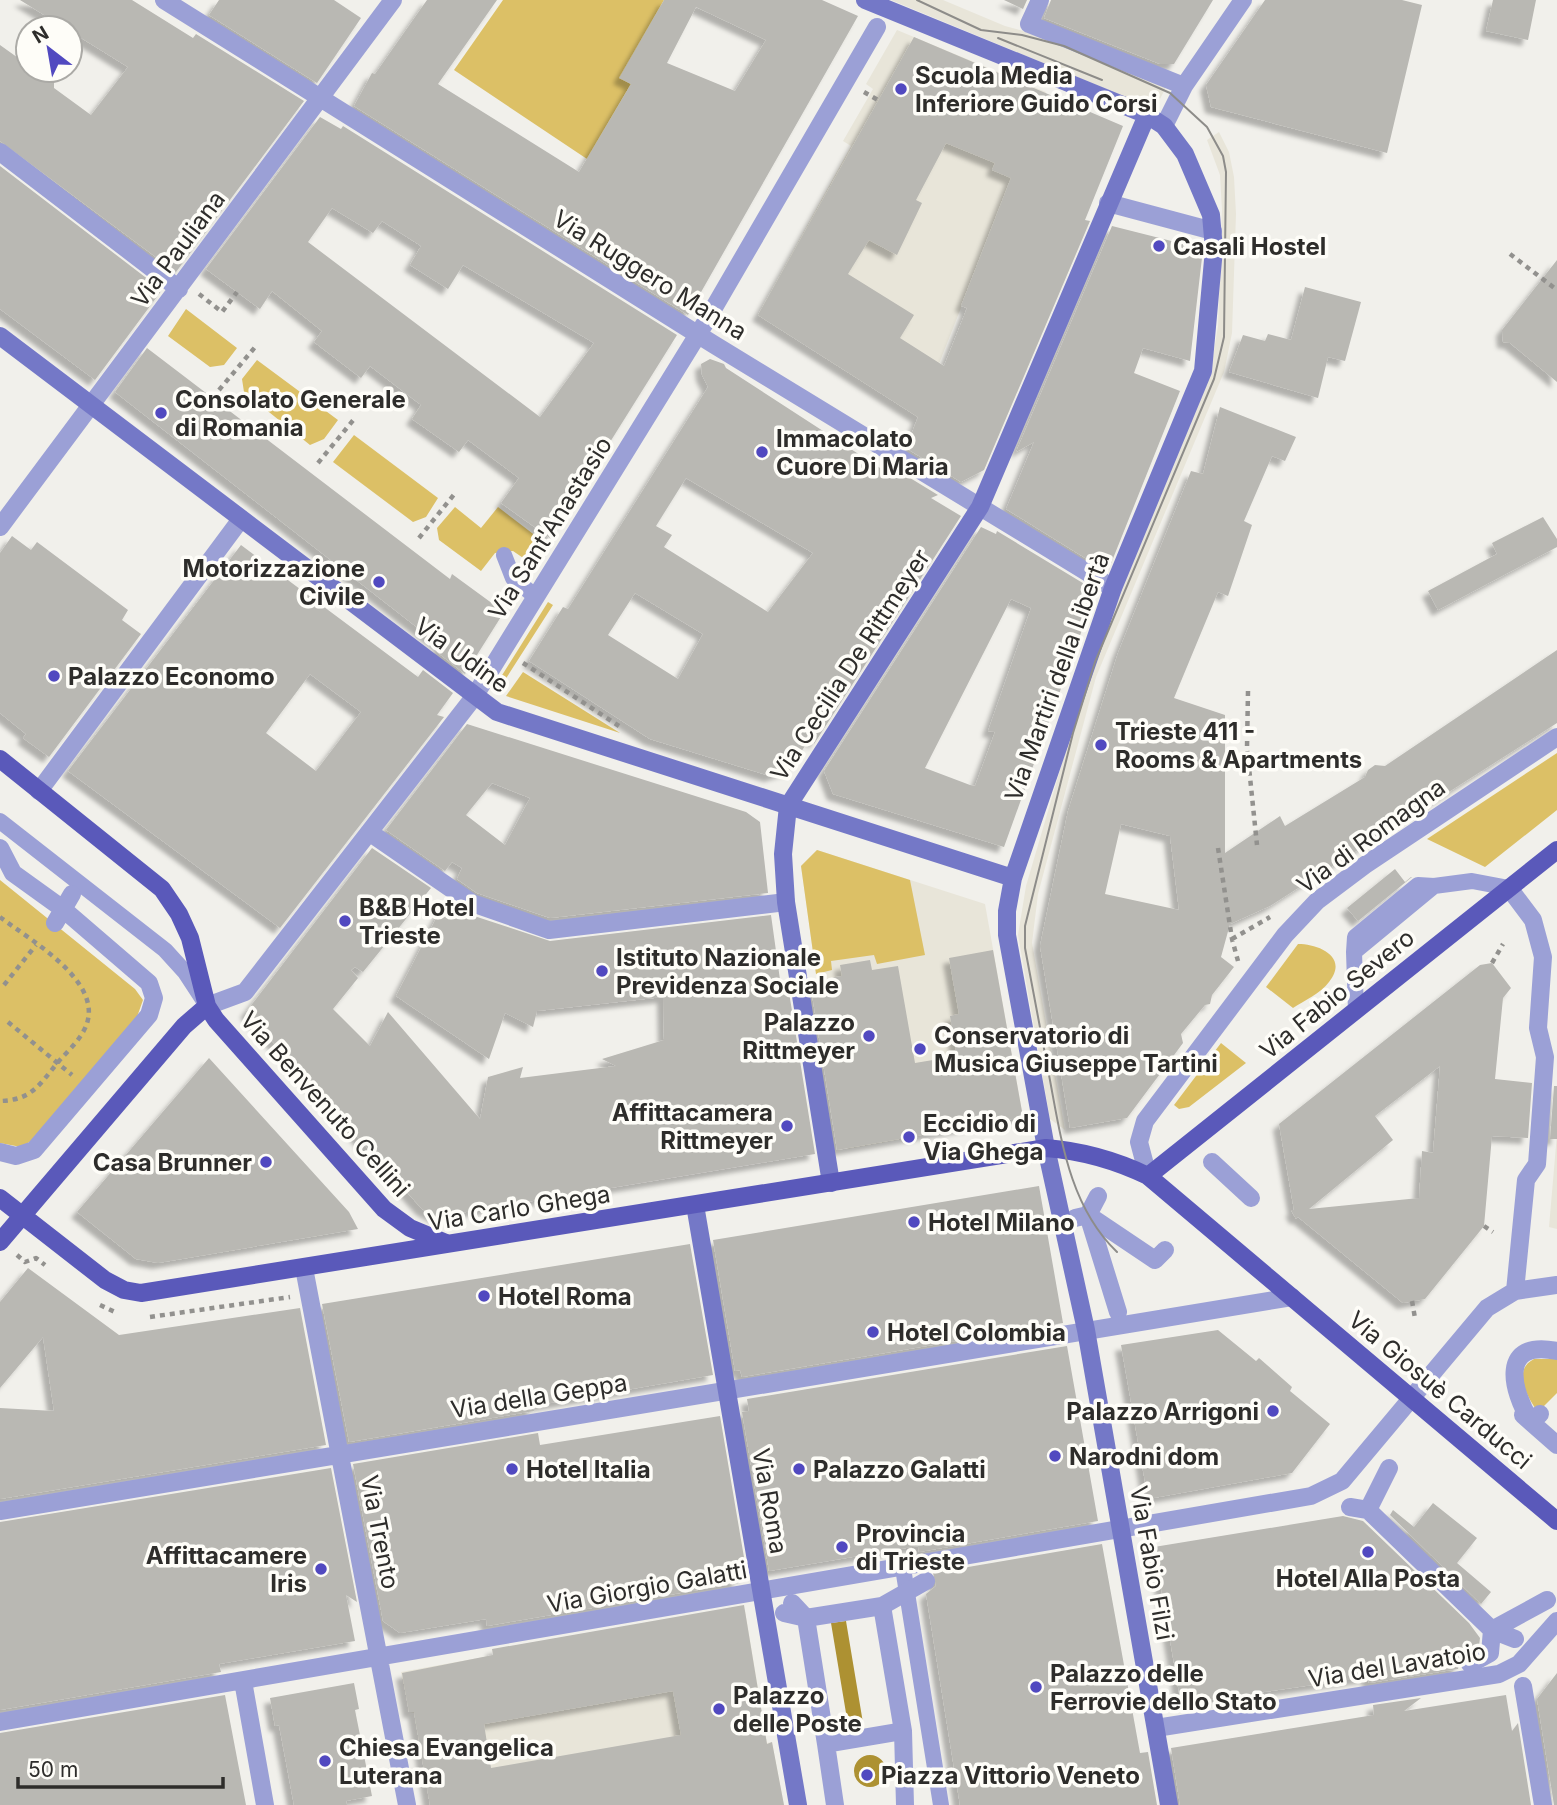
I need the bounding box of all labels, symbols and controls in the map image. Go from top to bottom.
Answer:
north arrow [14,14,84,84]
text: N [28,21,53,48]
place label: Scuola Media Inferiore Guido Corsi [915,61,1158,118]
marker: Scuola Media Inferiore Guido Corsi [893,81,909,97]
street label: Via Pauliana [125,185,231,313]
street label: Via Ruggero Manna [548,204,752,346]
place label: Casali Hostel [1173,232,1326,261]
marker: Casali Hostel [1151,238,1167,254]
place label: Consolato Generale di Romania [175,385,406,442]
marker: Consolato Generale di Romania [153,405,169,421]
place label: Immacolato Cuore Di Maria [776,424,949,481]
street label: Via Sant'Anastasio [482,431,618,625]
marker: Immacolato Cuore Di Maria [754,444,770,460]
street label: Via Cecilia De Rittmeyer [764,544,936,786]
street label: Via Martiri della Libertà [999,549,1115,805]
place label: Motorizzazione Civile [183,554,365,611]
marker: Motorizzazione Civile [371,574,387,590]
street label: Via Udine [409,611,515,699]
place label: Palazzo Economo [68,662,275,691]
marker: Palazzo Economo [46,668,62,684]
place label: Trieste 411 - Rooms & Apartments [1115,717,1362,774]
marker: Trieste 411 - Rooms & Apartments [1093,737,1109,753]
street label: Via di Romagna [1291,772,1451,900]
place label: B&B Hotel Trieste [359,893,475,950]
marker: B&B Hotel Trieste [337,913,353,929]
street label: Via Fabio Severo [1254,923,1420,1065]
place label: Istituto Nazionale Previdenza Sociale [616,943,839,1000]
marker: Istituto Nazionale Previdenza Sociale [594,963,610,979]
street label: Via Benvenuto Cellini [234,1005,416,1203]
place label: Palazzo Rittmeyer [742,1008,855,1065]
place label: Conservatorio di Musica Giuseppe Tartini [934,1021,1218,1078]
marker: Palazzo Rittmeyer [861,1028,877,1044]
marker: Conservatorio di Musica Giuseppe Tartini [912,1041,928,1057]
place label: Affittacamera Rittmeyer [612,1098,773,1155]
place label: Eccidio di Via Ghega [923,1109,1043,1166]
marker: Affittacamera Rittmeyer [779,1118,795,1134]
marker: Eccidio di Via Ghega [901,1129,917,1145]
place label: Casa Brunner [93,1148,252,1177]
marker: Casa Brunner [258,1154,274,1170]
street label: Via Carlo Ghega [426,1179,612,1237]
place label: Hotel Milano [928,1208,1075,1237]
marker: Hotel Milano [906,1214,922,1230]
place label: Hotel Roma [498,1282,632,1311]
marker: Hotel Roma [476,1288,492,1304]
street label: Via Giosuè Carducci [1343,1305,1537,1475]
place label: Hotel Colombia [887,1318,1066,1347]
marker: Hotel Colombia [865,1324,881,1340]
street label: Via della Geppa [449,1368,629,1424]
place label: Palazzo Arrigoni [1066,1397,1259,1426]
marker: Palazzo Arrigoni [1265,1403,1281,1419]
place label: Narodni dom [1069,1442,1219,1471]
street label: Via Roma [746,1446,794,1556]
marker: Narodni dom [1047,1448,1063,1464]
place label: Hotel Italia [526,1455,651,1484]
place label: Palazzo Galatti [813,1455,986,1484]
marker: Hotel Italia [504,1461,520,1477]
marker: Palazzo Galatti [791,1461,807,1477]
street label: Via Trento [355,1473,405,1591]
street label: Via Fabio Filzi [1124,1484,1180,1642]
place label: Provincia di Trieste [856,1519,965,1576]
marker: Provincia di Trieste [834,1539,850,1555]
place label: Affittacamere Iris [146,1541,307,1598]
marker: Hotel Alla Posta [1360,1544,1376,1560]
street label: Via Giorgio Galatti [545,1555,749,1619]
marker: Affittacamere Iris [313,1561,329,1577]
place label: Hotel Alla Posta [1276,1564,1460,1593]
street label: Via del Lavatoio [1306,1637,1488,1693]
place label: Palazzo delle Ferrovie dello Stato [1050,1659,1277,1716]
marker: Palazzo delle Ferrovie dello Stato [1028,1679,1044,1695]
place label: Palazzo delle Poste [733,1681,862,1738]
marker: Palazzo delle Poste [711,1701,727,1717]
place label: Chiesa Evangelica Luterana [339,1733,554,1790]
scale bar [18,1745,222,1789]
marker: Chiesa Evangelica Luterana [317,1753,333,1769]
text: 50 m [28,1757,78,1782]
place label: Piazza Vittorio Veneto [881,1761,1140,1790]
marker: Piazza Vittorio Veneto [859,1767,875,1783]

